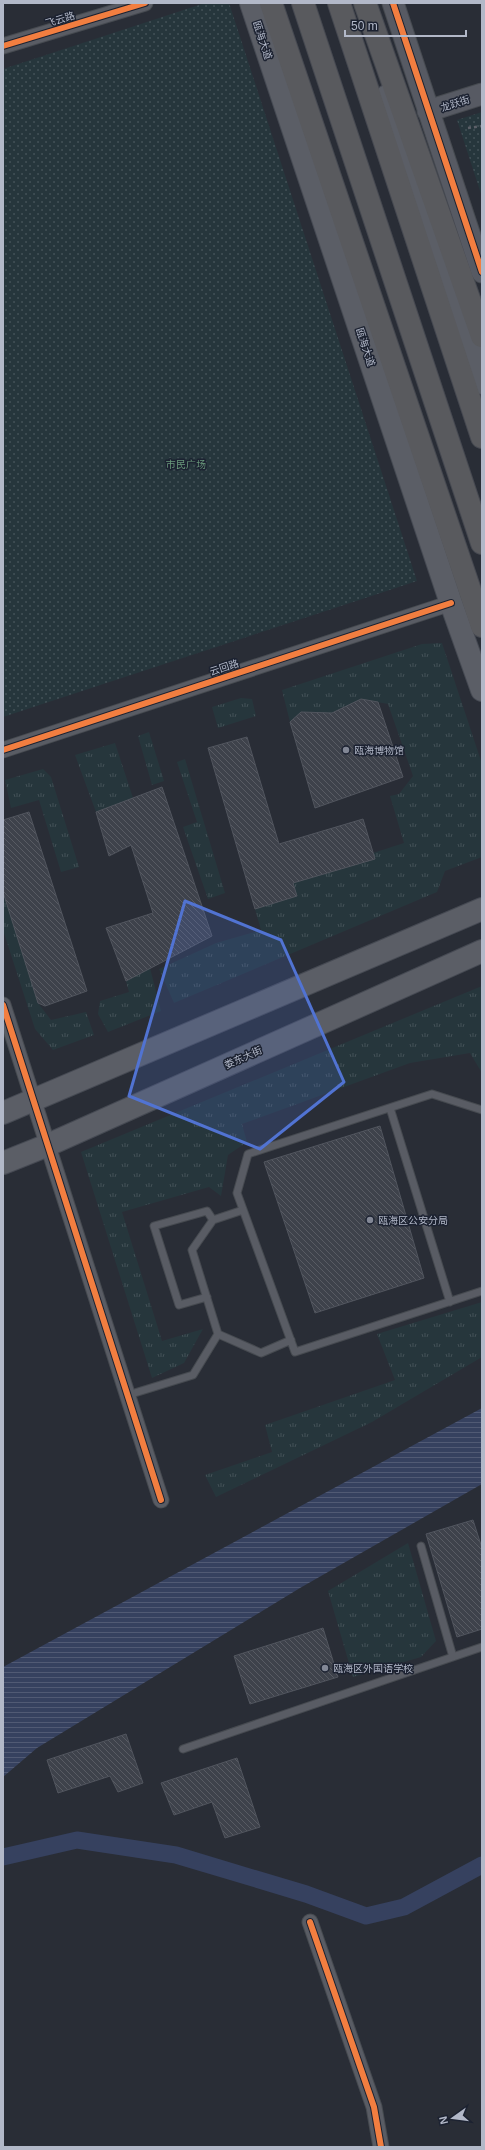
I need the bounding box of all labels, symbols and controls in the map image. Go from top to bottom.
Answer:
street label: 飞云路 [44,10,76,29]
scale bar [345,12,466,38]
street label: 瓯海大道 [251,19,274,61]
text: 50 m [351,19,378,33]
street label: 龙跃街 [439,94,471,113]
street label: 瓯海大道 [354,326,377,368]
park label: 市民广场 [166,459,206,470]
street label: 云回路 [208,658,240,677]
marker: 瓯海博物馆 [341,745,351,755]
place label: 瓯海博物馆 [354,745,404,756]
street label: 娄东大街 [223,1044,264,1071]
marker: 瓯海区公安分局 [365,1215,375,1225]
place label: 瓯海区公安分局 [378,1215,448,1226]
marker: 瓯海区外国语学校 [320,1663,330,1673]
place label: 瓯海区外国语学校 [333,1663,413,1674]
north arrow [433,2098,473,2138]
text: N [437,2115,450,2126]

